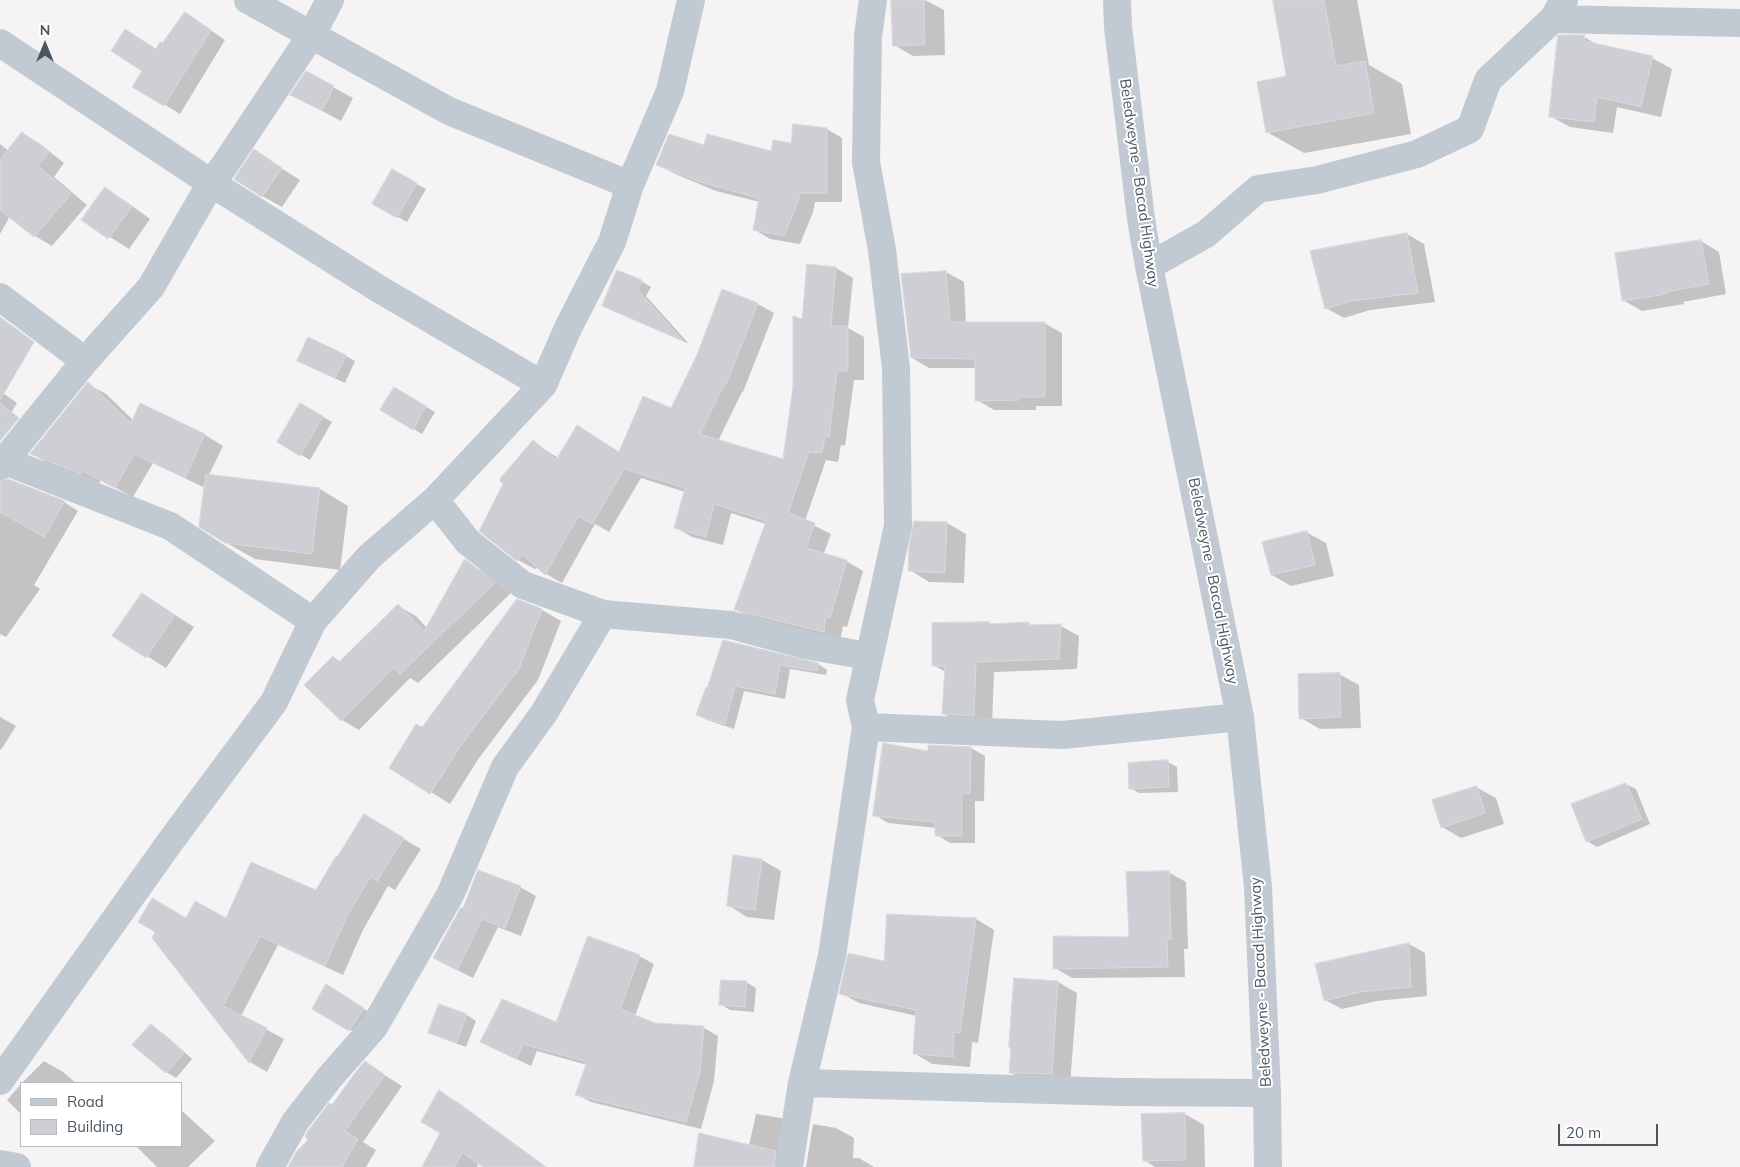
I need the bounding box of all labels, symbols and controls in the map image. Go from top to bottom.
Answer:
north arrow [20,20,70,70]
text: N [40,21,50,39]
street label: Beledweyne - Bacad Highway [1115,78,1163,288]
street label: Beledweyne - Bacad Highway [1184,476,1242,686]
street label: Beledweyne - Bacad Highway [1247,877,1275,1087]
legend [20,1082,182,1147]
text: Road [67,1092,104,1111]
scale bar [1560,1114,1660,1146]
text: Building [67,1117,123,1136]
text: 20 m [1566,1123,1601,1142]

